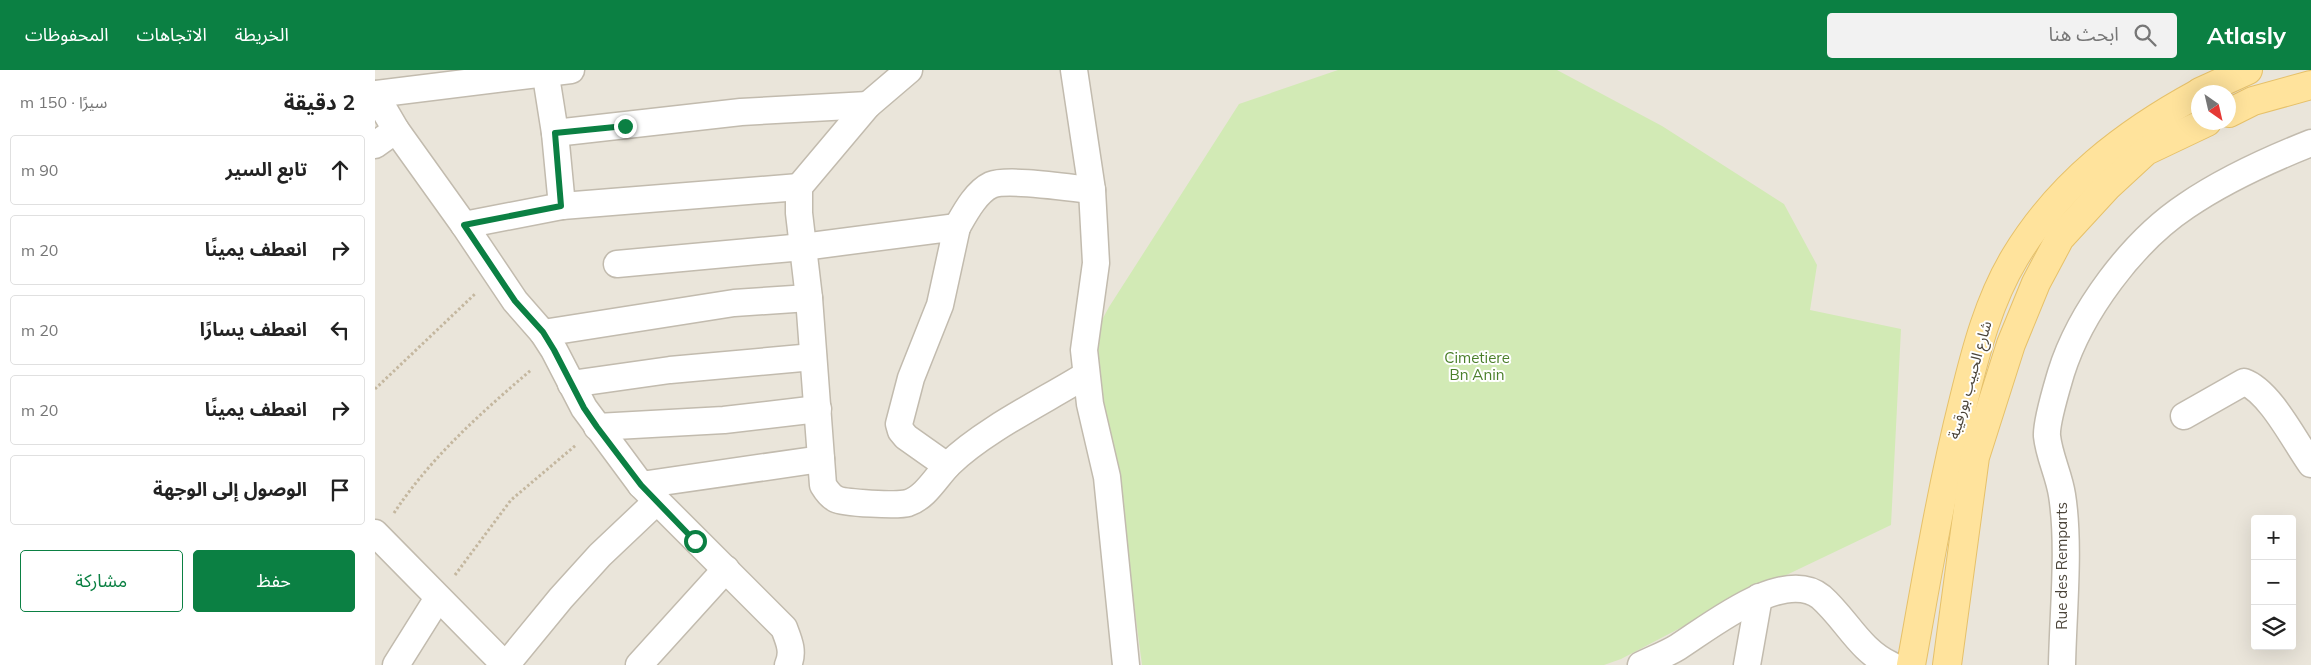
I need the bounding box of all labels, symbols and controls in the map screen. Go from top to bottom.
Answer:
search box [1827,13,2177,58]
text: Atlasly [2207,20,2286,50]
icon: search [2131,21,2159,49]
text: ابحث هنا [2048,22,2119,46]
text: المحفوظات [25,23,109,46]
text: الاتجاهات [137,23,207,46]
text: الخريطة [235,23,289,46]
north arrow [2191,85,2236,130]
text: 2 دقيقة [284,89,355,115]
text: سيرًا · 150 m [20,92,107,112]
route end [614,115,637,138]
icon: ahead [326,156,354,184]
text: تابع السير [226,157,307,181]
text: 90 m [21,160,58,180]
icon: right [326,236,354,264]
text: انعطف يمينًا [205,237,307,261]
text: 20 m [21,240,58,260]
icon: left [326,316,354,344]
text: انعطف يسارًا [200,317,307,341]
street label: شارع الحبيب بورقيبة [1944,318,1998,442]
text: 20 m [21,320,58,340]
park label: Cimetiere Bn Anin [1444,348,1510,384]
icon: right [326,396,354,424]
text: انعطف يمينًا [205,397,307,421]
text: 20 m [21,400,58,420]
icon: arrive [326,476,354,504]
text: الوصول إلى الوجهة [153,477,307,501]
street label: Rue des Remparts [2052,502,2071,630]
map controls [2251,515,2296,650]
button: + [2251,515,2296,560]
route start [684,530,707,553]
button: مشاركة [20,550,183,612]
button: حفظ [193,550,355,612]
button: − [2251,560,2296,605]
button: layers [2251,605,2296,650]

